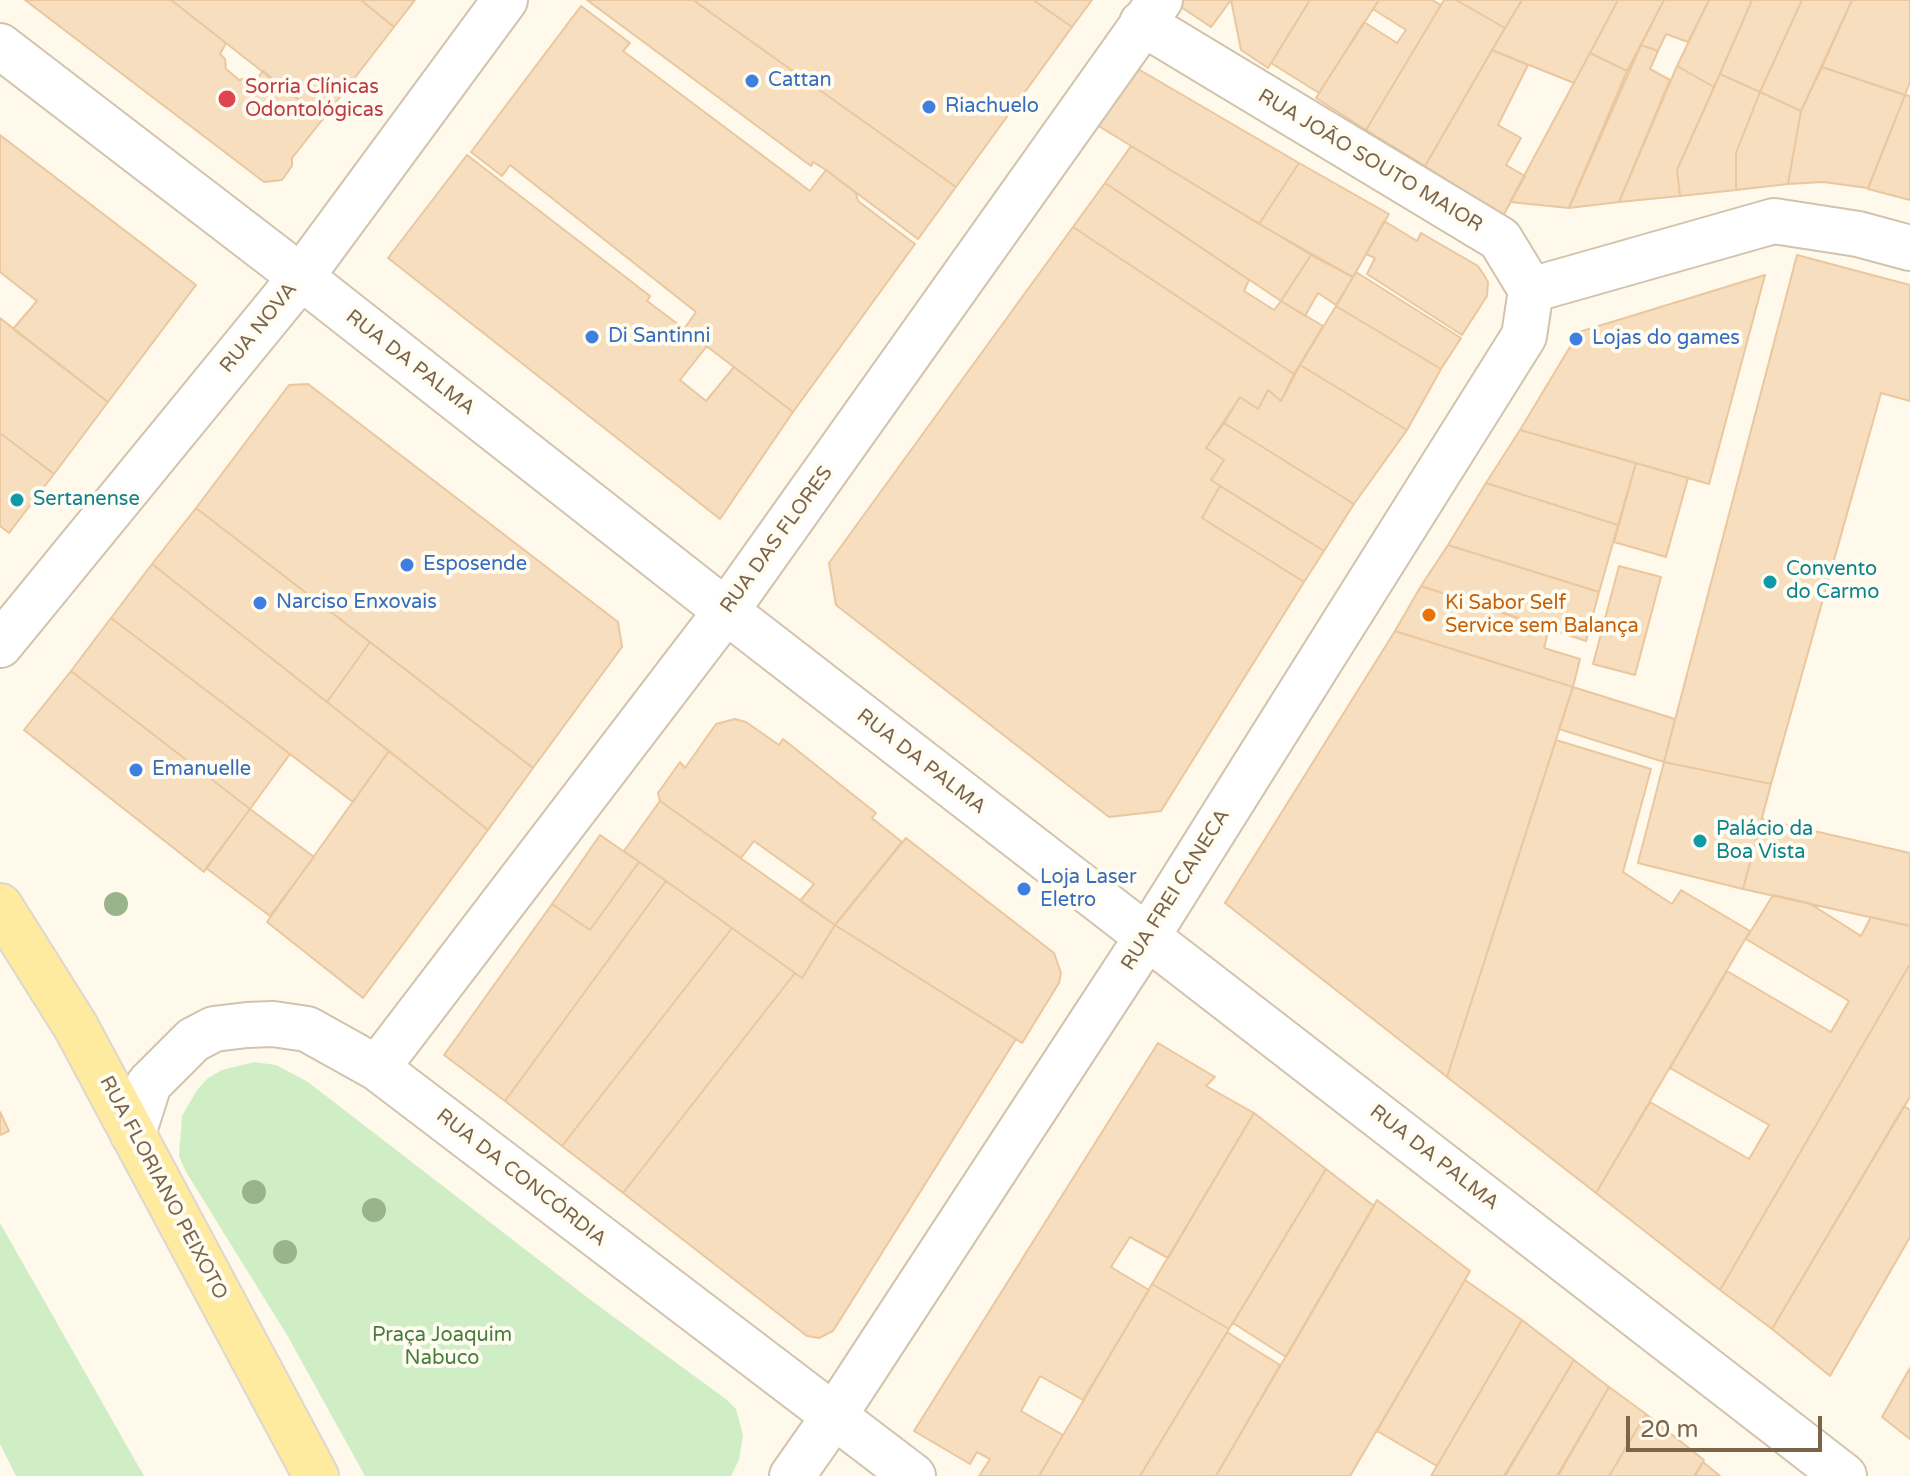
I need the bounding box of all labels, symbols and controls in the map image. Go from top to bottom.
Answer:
place label: Cattan [768,69,832,93]
marker: Cattan [743,72,761,90]
place label: Sorria Clínicas Odontológicas [245,76,383,123]
street label: RUA JOÃO SOUTO MAIOR [1253,84,1487,238]
marker: Sorria Clínicas Odontológicas [216,88,238,110]
place label: Riachuelo [945,95,1039,119]
marker: Riachuelo [920,98,938,116]
street label: RUA NOVA [215,278,303,378]
street label: RUA DA PALMA [341,305,479,421]
place label: Di Santinni [608,325,710,349]
place label: Lojas do games [1592,327,1740,351]
marker: Di Santinni [583,328,601,346]
marker: Lojas do games [1567,330,1585,348]
street label: RUA DAS FLORES [716,462,838,618]
place label: Sertanense [33,488,140,512]
marker: Sertanense [8,491,26,509]
place label: Esposende [423,553,527,577]
marker: Esposende [398,556,416,574]
place label: Convento do Carmo [1786,558,1879,605]
marker: Convento do Carmo [1761,573,1779,591]
place label: Narciso Enxovais [276,591,437,615]
place label: Ki Sabor Self Service sem Balança [1445,592,1639,639]
marker: Narciso Enxovais [251,594,269,612]
marker: Ki Sabor Self Service sem Balança [1420,606,1438,624]
street label: RUA DA PALMA [852,704,990,820]
place label: Emanuelle [152,758,251,782]
marker: Emanuelle [127,761,145,779]
street label: RUA FREI CANECA [1117,805,1235,975]
place label: Palácio da Boa Vista [1716,818,1813,865]
marker: Palácio da Boa Vista [1691,832,1709,850]
place label: Loja Laser Eletro [1040,866,1137,913]
marker: Loja Laser Eletro [1015,880,1033,898]
street label: RUA FLORIANO PEIXOTO [94,1072,232,1304]
street label: RUA DA PALMA [1365,1100,1503,1216]
street label: RUA DA CONCÓRDIA [431,1104,611,1252]
park label: Praça Joaquim Nabuco [372,1324,512,1371]
scale bar [1630,1400,1826,1450]
text: 20 m [1640,1415,1698,1444]

